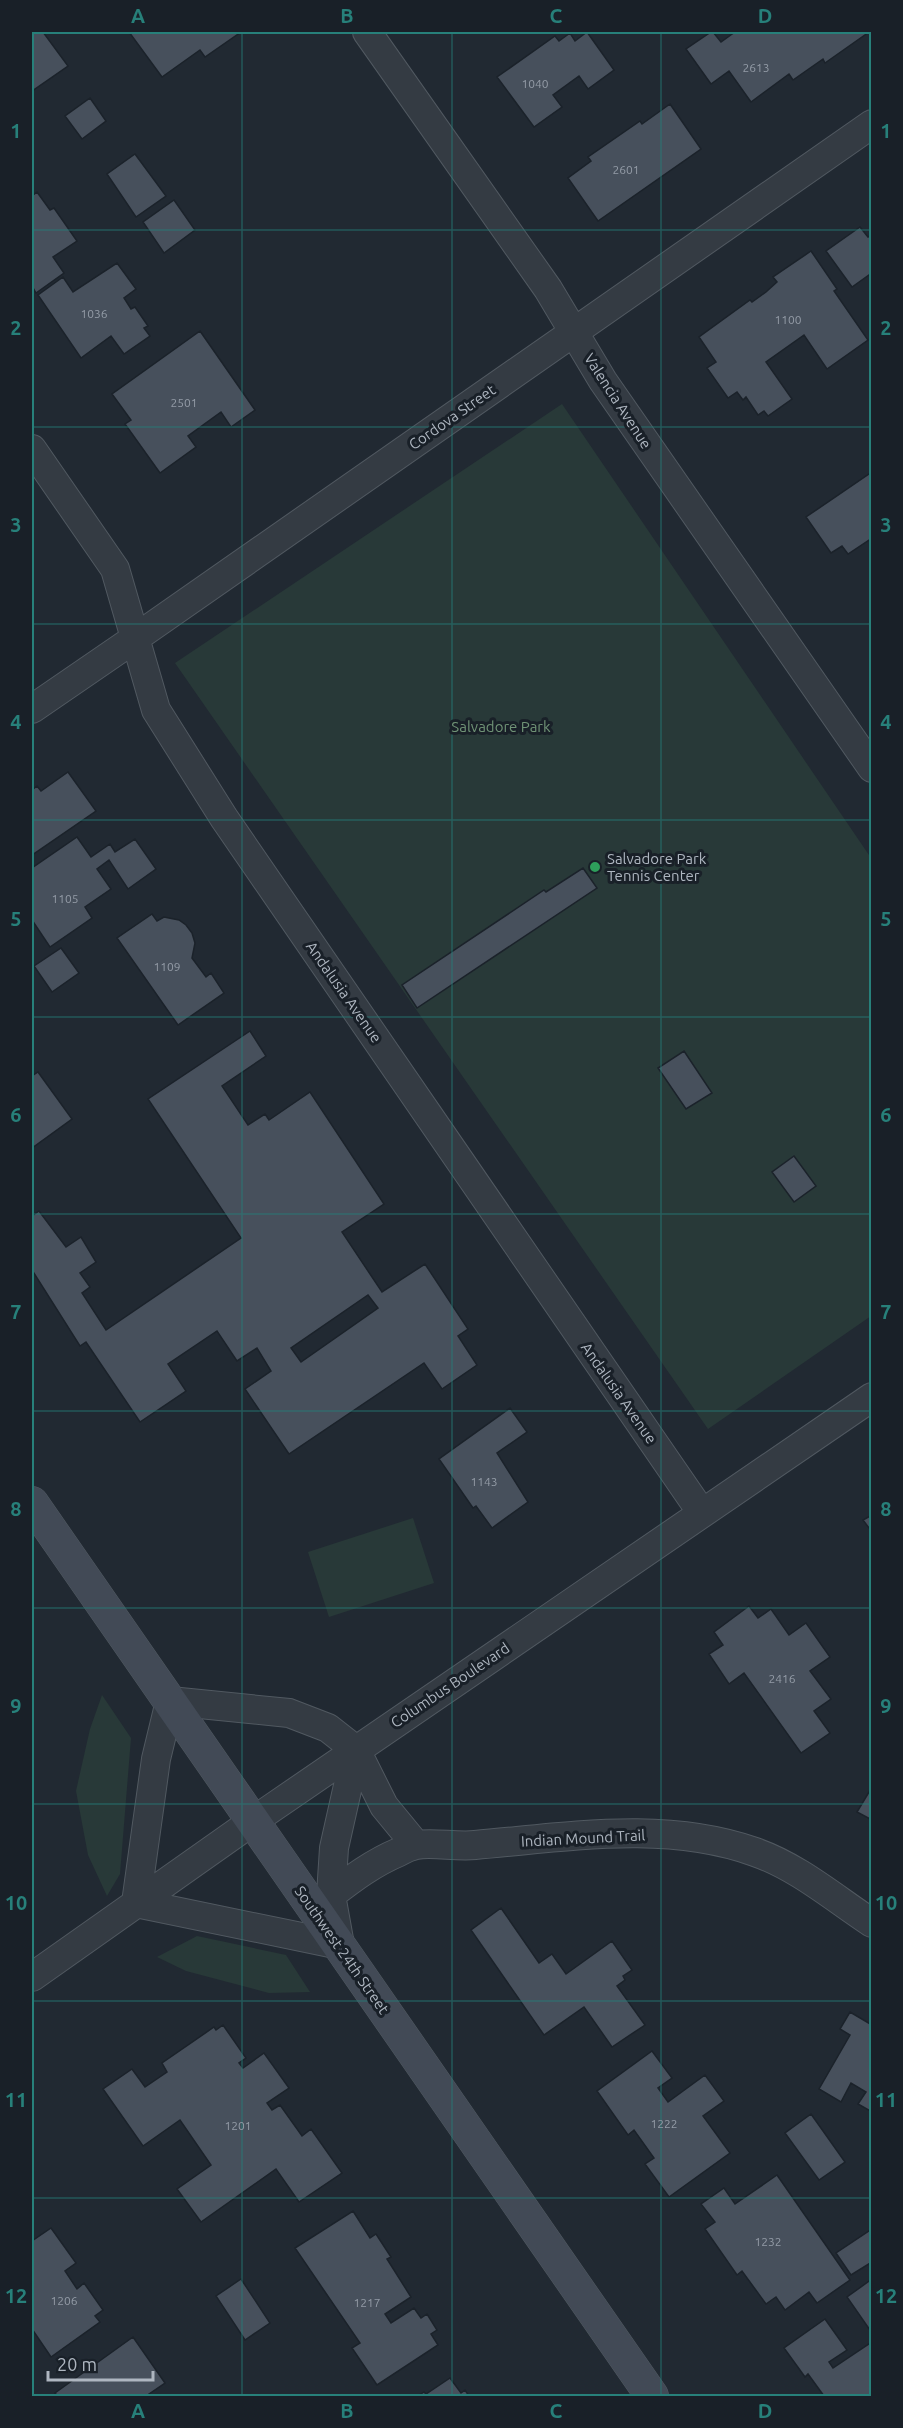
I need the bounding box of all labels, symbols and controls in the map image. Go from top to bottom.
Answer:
text: A [131,4,145,27]
text: B [340,4,354,27]
text: C [550,4,563,27]
text: D [758,4,772,27]
house number: 2613 [742,61,770,74]
house number: 1040 [521,77,549,90]
text: 1 [10,119,22,142]
text: 1 [880,119,892,142]
house number: 2601 [612,163,640,176]
house number: 1036 [80,307,108,320]
house number: 1100 [774,313,802,326]
text: 2 [10,316,22,339]
text: 2 [880,316,892,339]
street label: Valencia Avenue [581,350,655,452]
street label: Cordova Street [406,381,499,453]
house number: 2501 [170,396,198,409]
text: 3 [10,513,22,536]
text: 3 [880,513,892,536]
text: 4 [10,710,22,733]
text: 4 [880,710,892,733]
park label: Salvadore Park [451,718,551,735]
place label: Salvadore Park Tennis Center [607,850,707,884]
marker: Salvadore Park Tennis Center [588,860,602,874]
house number: 1105 [51,892,79,905]
text: 5 [10,907,22,930]
text: 5 [880,907,892,930]
street label: Andalusia Avenue [303,938,385,1046]
house number: 1109 [153,960,181,973]
text: 6 [10,1103,22,1126]
text: 6 [880,1103,892,1126]
text: 7 [10,1300,22,1323]
text: 7 [880,1300,892,1323]
street label: Andalusia Avenue [578,1339,660,1447]
house number: 1143 [470,1475,498,1488]
text: 8 [10,1497,22,1520]
text: 8 [880,1497,892,1520]
street label: Columbus Boulevard [388,1639,512,1731]
house number: 2416 [768,1672,796,1685]
text: 9 [10,1694,22,1717]
text: 9 [880,1694,892,1717]
street label: Indian Mound Trail [520,1826,646,1850]
street label: Southwest 24th Street [291,1883,393,2017]
text: 10 [5,1891,27,1914]
text: 10 [875,1891,897,1914]
text: 11 [5,2088,27,2111]
text: 11 [875,2088,897,2111]
house number: 1222 [650,2117,678,2130]
house number: 1201 [224,2119,252,2132]
house number: 1232 [754,2235,782,2248]
text: 12 [5,2284,27,2307]
text: 12 [875,2284,897,2307]
house number: 1206 [50,2294,78,2307]
house number: 1217 [353,2296,381,2309]
scale bar [48,2344,153,2382]
text: 20 m [57,2354,97,2374]
text: A [131,2399,145,2422]
text: B [340,2399,354,2422]
text: C [550,2399,563,2422]
text: D [758,2399,772,2422]

